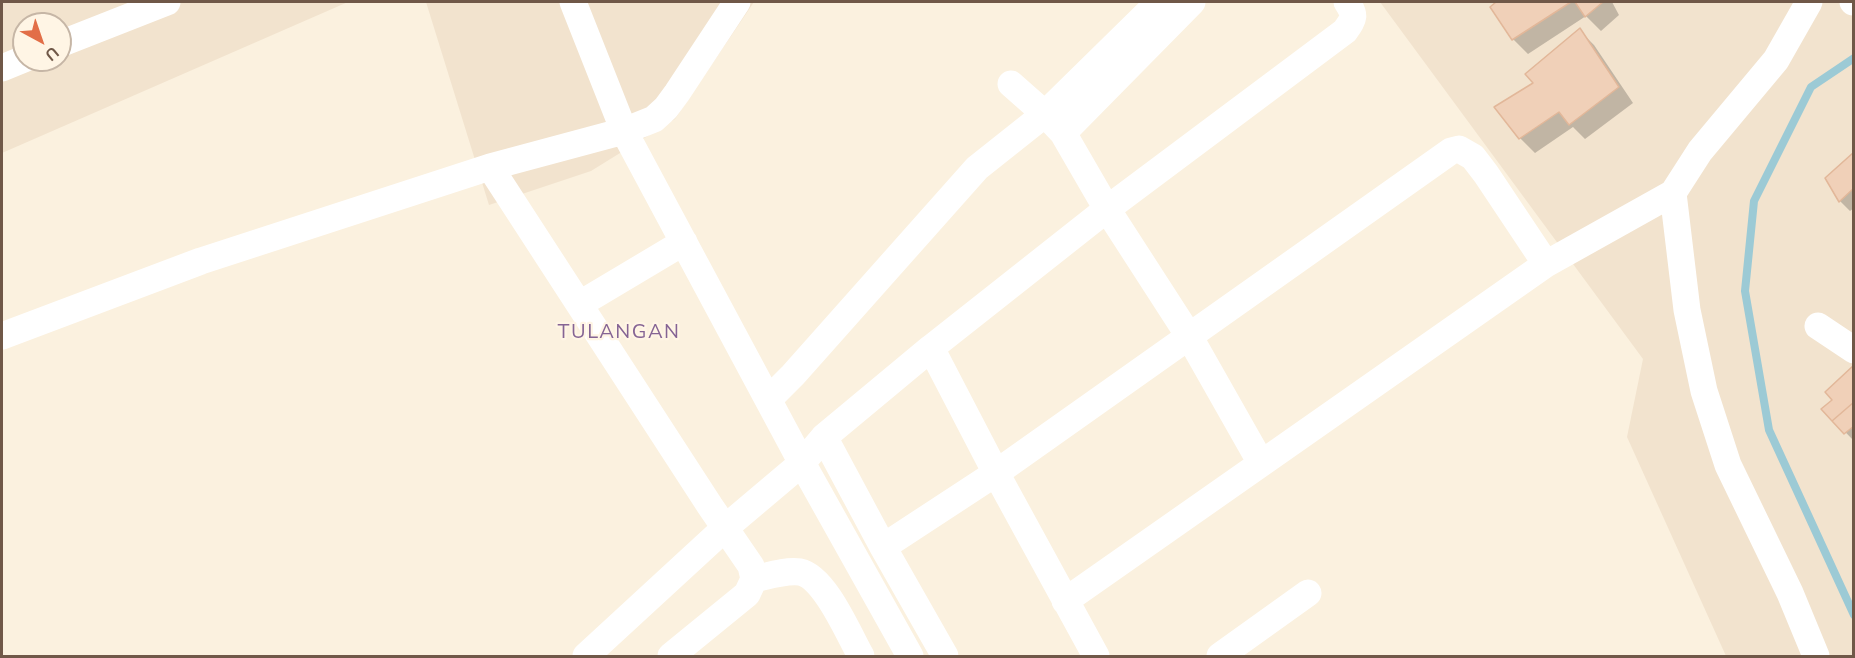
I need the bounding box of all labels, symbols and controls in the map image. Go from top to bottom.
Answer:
north arrow [12,12,72,72]
text: U [41,43,63,66]
district label: TULANGAN [557,320,681,344]

